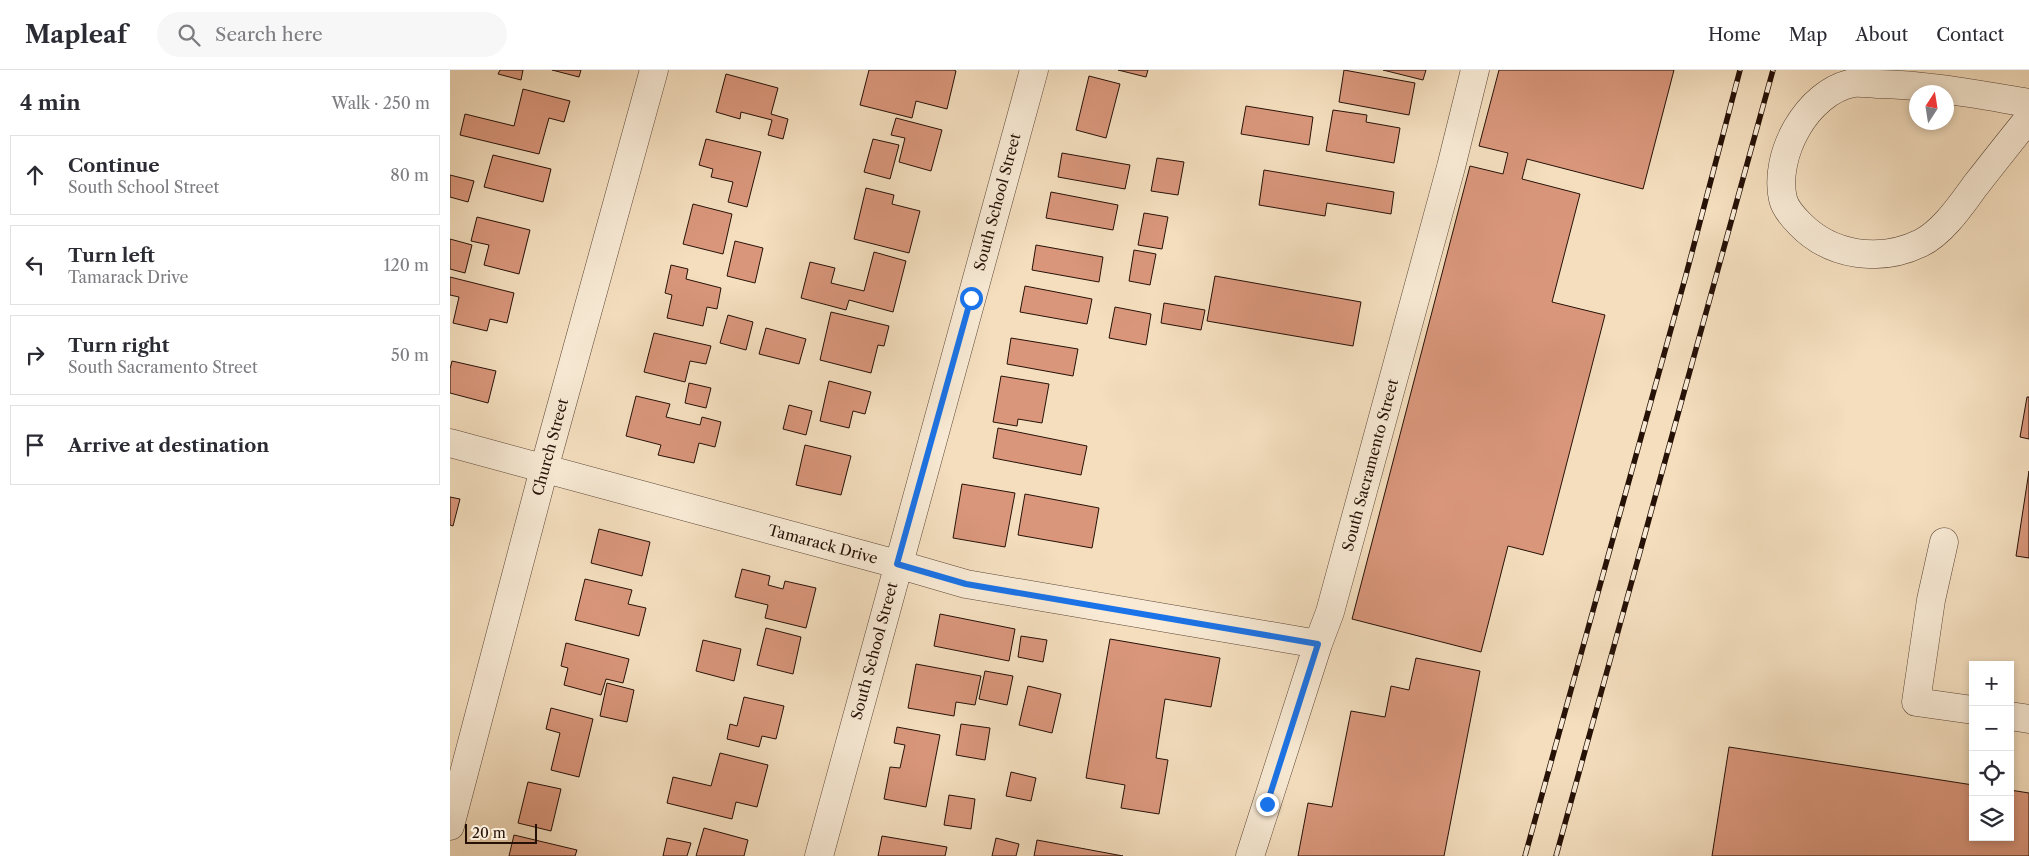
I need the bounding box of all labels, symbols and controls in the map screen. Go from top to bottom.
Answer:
search box [157,12,507,57]
text: Mapleaf [25,20,127,49]
icon: search [175,21,203,49]
text: Search here [215,23,323,46]
text: Home [1708,24,1761,46]
text: Map [1789,24,1827,46]
text: About [1855,24,1908,46]
text: Contact [1936,24,2004,46]
north arrow [1909,85,1954,130]
text: 4 min [20,90,81,115]
text: Walk · 250 m [332,93,430,113]
street label: South School Street [969,130,1025,273]
text: Continue [68,154,160,177]
icon: ahead [21,161,49,189]
text: 80 m [390,165,429,185]
text: South School Street [68,177,219,197]
text: Turn left [68,244,155,267]
icon: left [21,251,49,279]
text: 120 m [384,255,429,275]
text: Tamarack Drive [68,267,189,287]
route start [960,287,983,310]
text: Turn right [68,334,169,357]
icon: right [21,341,49,369]
text: 50 m [391,345,429,365]
text: South Sacramento Street [68,357,258,377]
street label: South Sacramento Street [1338,376,1402,553]
street label: Church Street [528,396,572,498]
icon: arrive [21,431,49,459]
text: Arrive at destination [68,434,269,457]
street label: Tamarack Drive [766,520,880,568]
street label: South School Street [846,579,902,722]
map controls [1969,661,2014,841]
button: + [1969,661,2014,706]
button: − [1969,706,2014,751]
button: locate [1969,751,2014,796]
route end [1256,793,1279,816]
button: layers [1969,796,2014,841]
scale bar [465,821,538,844]
text: 20 m [472,824,506,842]

